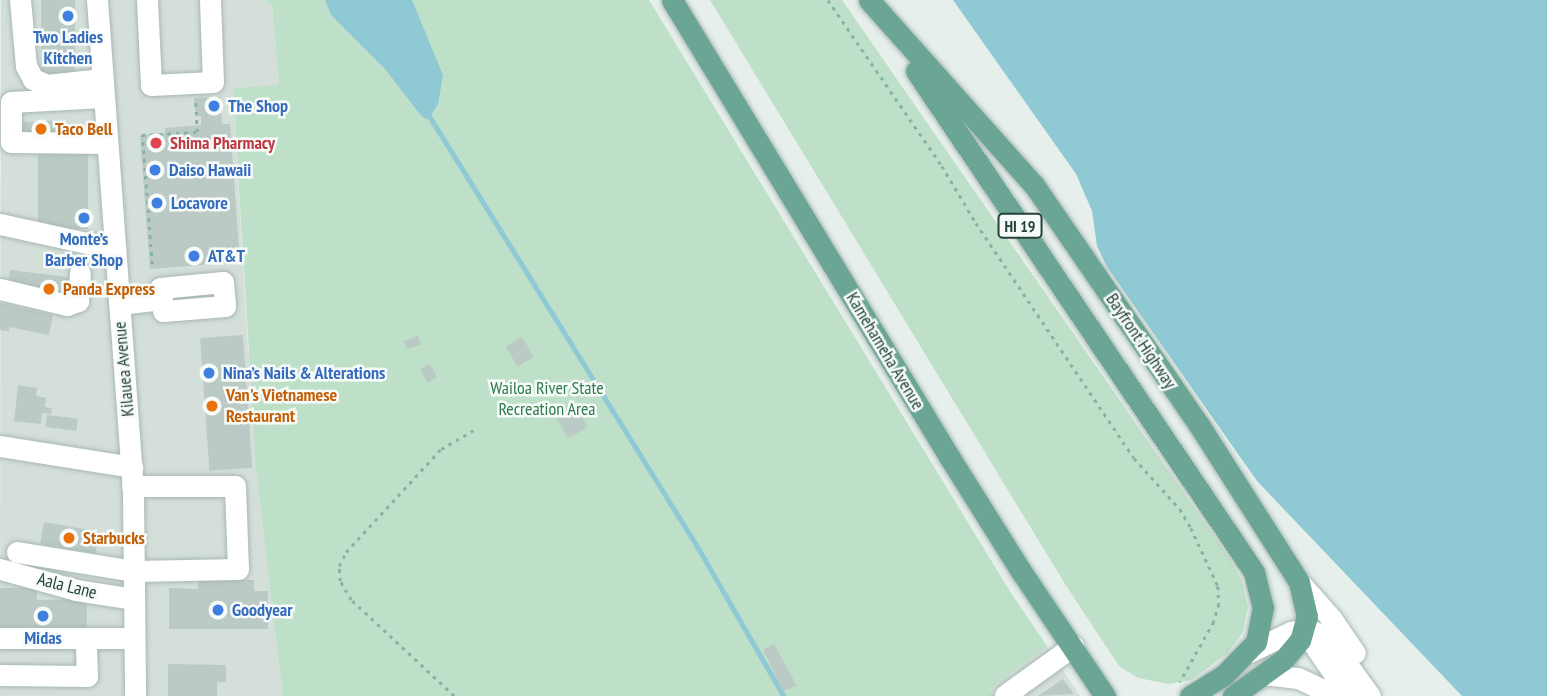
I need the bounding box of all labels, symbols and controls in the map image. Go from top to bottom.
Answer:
marker: Two Ladies Kitchen [60,8,76,24]
place label: Two Ladies Kitchen [33,27,103,70]
place label: The Shop [228,95,288,117]
marker: The Shop [206,98,222,114]
place label: Taco Bell [55,118,112,140]
marker: Taco Bell [33,121,49,137]
place label: Shima Pharmacy [170,132,275,154]
marker: Shima Pharmacy [148,135,164,151]
place label: Daiso Hawaii [169,159,251,181]
marker: Daiso Hawaii [147,162,163,178]
place label: Locavore [171,192,228,214]
marker: Locavore [149,195,165,211]
marker: Monte’s Barber Shop [76,210,92,226]
road number: HI 19 [997,214,1043,238]
place label: Monte’s Barber Shop [45,229,123,272]
place label: AT&T [208,245,245,267]
marker: AT&T [186,248,202,264]
place label: Panda Express [63,278,155,300]
marker: Panda Express [41,281,57,297]
street label: Kamehameha Avenue [841,288,929,414]
street label: Bayfront Highway [1101,289,1181,393]
street label: Kilauea Avenue [109,320,139,418]
place label: Nina’s Nails & Alterations [223,362,386,384]
marker: Nina’s Nails & Alterations [201,365,217,381]
park label: Wailoa River State Recreation Area [490,378,604,420]
place label: Van's Vietnamese Restaurant [226,385,338,428]
marker: Van's Vietnamese Restaurant [204,398,220,414]
place label: Starbucks [83,527,145,549]
marker: Starbucks [61,530,77,546]
street label: Aala Lane [35,568,99,604]
place label: Goodyear [232,599,293,621]
marker: Goodyear [210,602,226,618]
marker: Midas [35,608,51,624]
place label: Midas [24,627,62,649]

